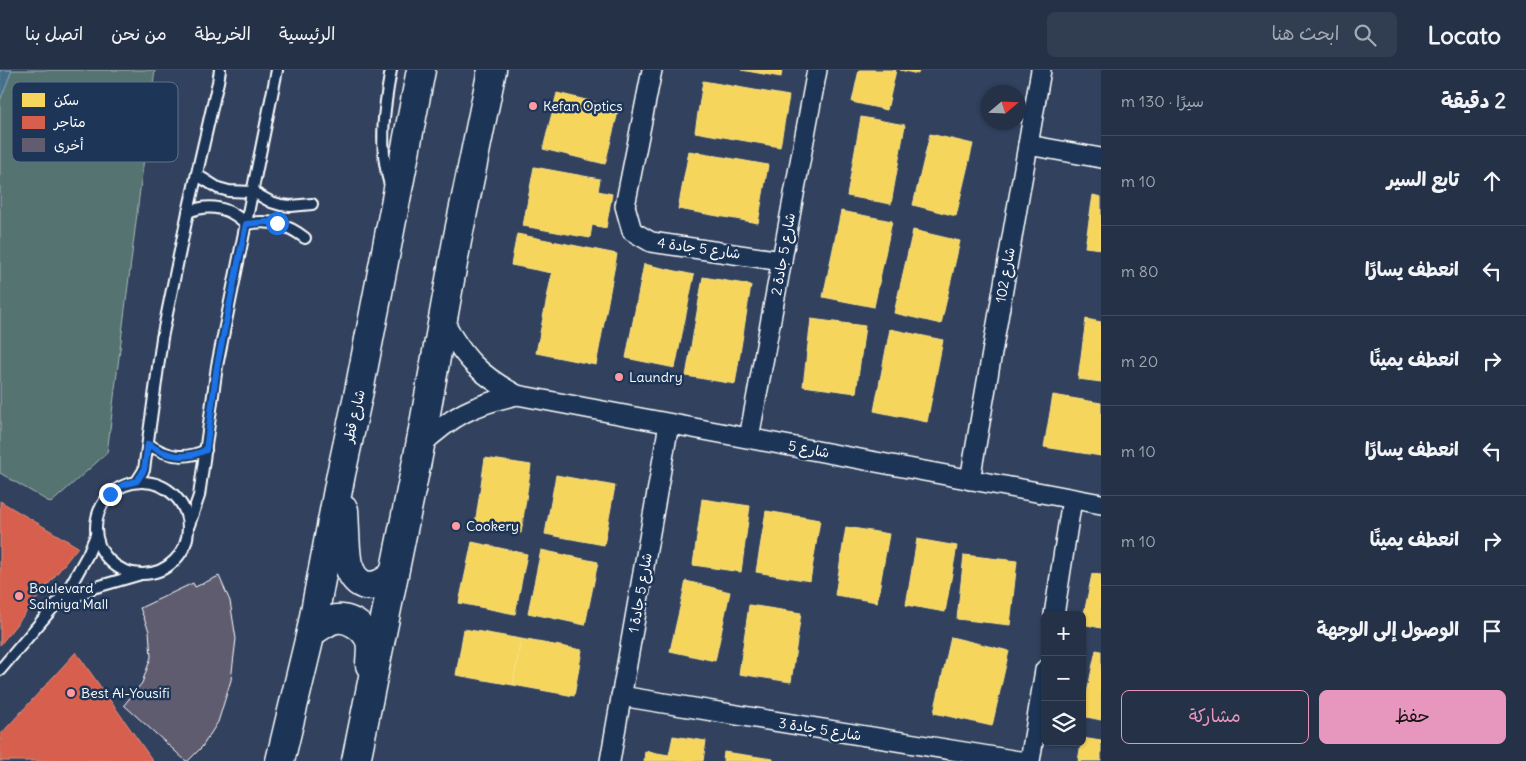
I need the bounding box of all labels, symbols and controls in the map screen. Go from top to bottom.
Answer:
search box [1047,12,1397,57]
text: Locato [1427,20,1501,50]
text: ابحث هنا [1271,21,1339,45]
icon: search [1351,21,1379,49]
text: اتصل بنا [25,22,83,45]
text: من نحن [111,22,167,45]
text: الخريطة [195,22,251,45]
text: الرئيسية [279,22,336,45]
legend [12,82,178,162]
north arrow [981,85,1026,130]
text: 2 دقيقة [1441,87,1506,114]
text: سكن [54,91,79,109]
text: سيرًا · 130 m [1121,91,1204,111]
place label: Kefan Optics [543,97,623,115]
marker: Kefan Optics [527,100,539,112]
text: متاجر [53,113,86,131]
text: أخرى [54,136,84,154]
text: تابع السير [1387,167,1459,191]
icon: ahead [1478,167,1506,195]
text: 10 m [1121,171,1156,191]
street label: شارع 5 جادة 2 [767,211,800,297]
route start [266,212,289,235]
street label: شارع 5 جادة 4 [656,233,742,264]
street label: شارع 102 [991,246,1020,304]
text: انعطف يسارًا [1365,257,1459,281]
icon: left [1478,257,1506,285]
text: 80 m [1121,261,1159,281]
text: انعطف يمينًا [1370,347,1459,371]
icon: right [1478,347,1506,375]
text: 20 m [1121,351,1158,371]
place label: Laundry [629,368,683,386]
marker: Laundry [613,371,625,383]
street label: شارع قطر [339,388,370,445]
street label: شارع 5 [787,436,831,463]
text: انعطف يسارًا [1365,437,1459,461]
icon: left [1478,437,1506,465]
text: 10 m [1121,441,1156,461]
route end [99,483,122,506]
place label: Cookery [466,517,519,535]
marker: Cookery [450,520,462,532]
text: انعطف يمينًا [1370,527,1459,551]
icon: right [1478,527,1506,555]
text: 10 m [1121,531,1156,551]
street label: شارع 5 جادة 1 [624,551,657,635]
place label: Boulevard Salmiya Mall [29,579,108,613]
marker: Boulevard Salmiya Mall [13,590,25,602]
map controls [1041,611,1086,746]
button: + [1041,611,1086,656]
text: الوصول إلى الوجهة [1316,617,1459,641]
icon: arrive [1478,617,1506,645]
button: − [1041,656,1086,701]
place label: Best Al-Yousifi [81,684,170,702]
marker: Best Al-Yousifi [65,687,77,699]
button: مشاركة [1121,690,1309,744]
button: حفظ [1319,690,1506,744]
button: layers [1041,701,1086,746]
street label: شارع 5 جادة 3 [777,714,863,745]

